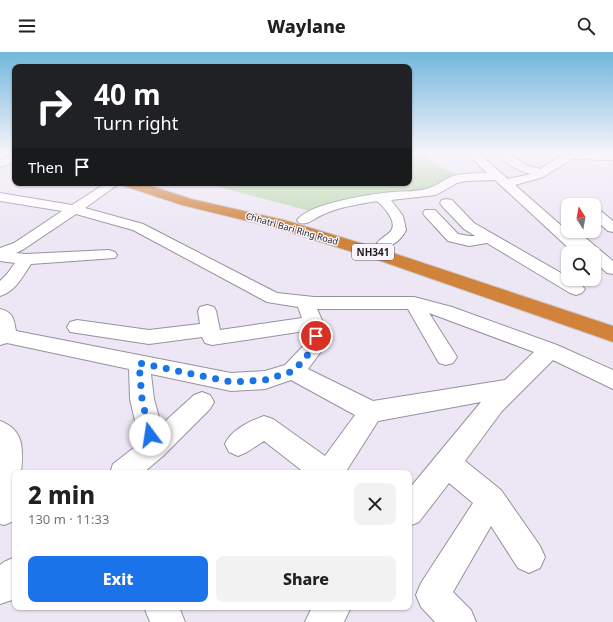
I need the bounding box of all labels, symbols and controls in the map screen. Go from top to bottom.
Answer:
text: Waylane [267,14,346,38]
icon: menu [16,15,38,37]
icon: search [575,15,597,37]
text: 40 m [94,75,161,113]
icon: right [28,80,80,132]
text: Turn right [94,111,178,135]
icon: arrive [71,156,93,178]
text: Then [28,157,63,177]
north arrow [561,198,601,238]
map controls [561,198,601,286]
street label: Chhatri Bari Ring Road [244,209,340,248]
road number: NH341 [352,244,394,260]
button: search [561,246,601,286]
pin [299,319,333,353]
icon: arrive [305,325,327,347]
position arrow [129,414,171,456]
text: 2 min [28,478,95,511]
button: close [354,483,396,525]
text: 130 m · 11:33 [28,510,109,528]
button: Exit [28,556,208,602]
button: Share [216,556,396,602]

